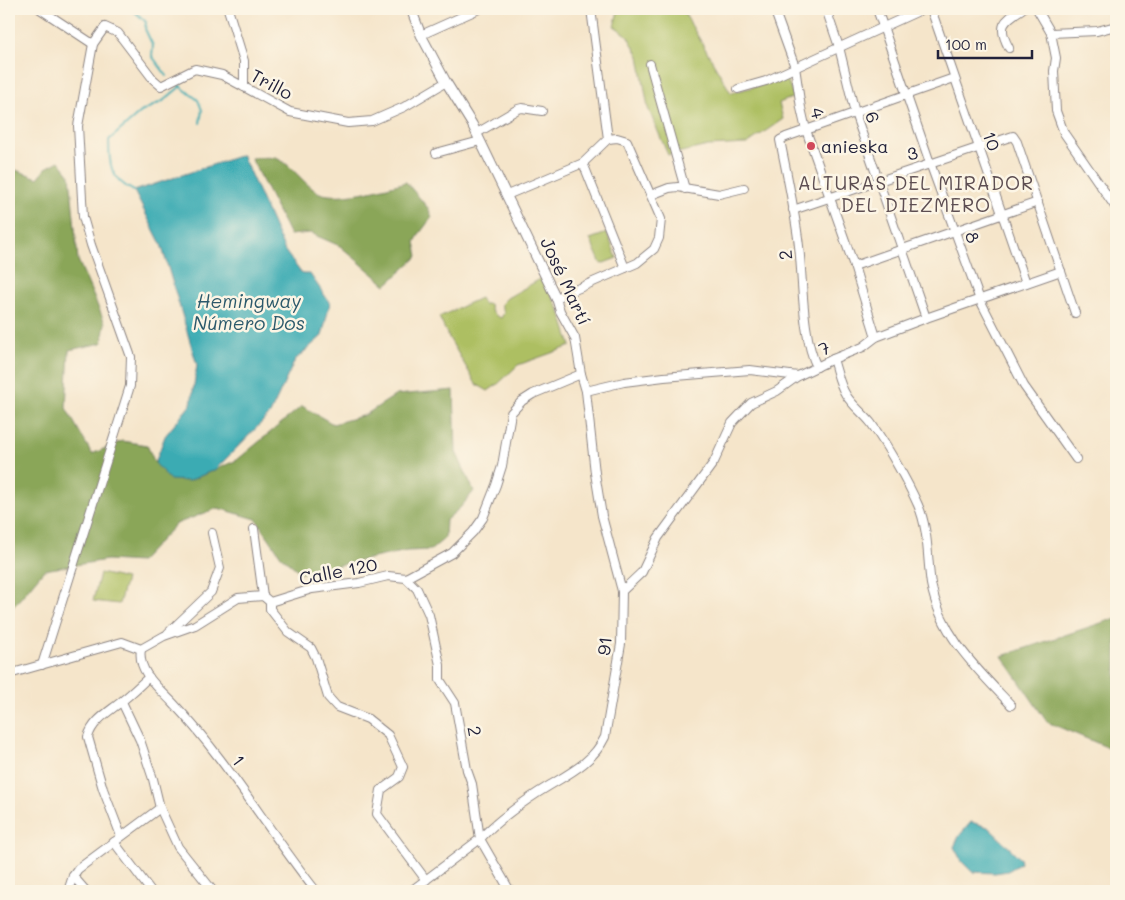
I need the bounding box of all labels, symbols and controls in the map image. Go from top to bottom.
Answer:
scale bar [938,28,1031,60]
text: 100 m [945,34,987,54]
street label: Trillo [247,63,297,105]
street label: 4 [805,105,831,121]
street label: 6 [860,108,886,126]
street label: 10 [978,128,1006,154]
place label: anieska [821,134,888,158]
marker: anieska [805,140,817,152]
street label: 3 [903,140,921,166]
district label: ALTURAS DEL MIRADOR DEL DIEZMERO [798,170,1034,217]
street label: 8 [960,228,986,246]
street label: José Martí [535,233,597,329]
street label: 2 [773,249,797,261]
water label: Hemingway Número Dos [193,288,305,335]
street label: 7 [815,335,833,361]
street label: Calle 120 [297,552,379,590]
street label: 91 [591,635,617,657]
street label: 2 [462,724,488,738]
street label: 1 [227,750,251,770]

